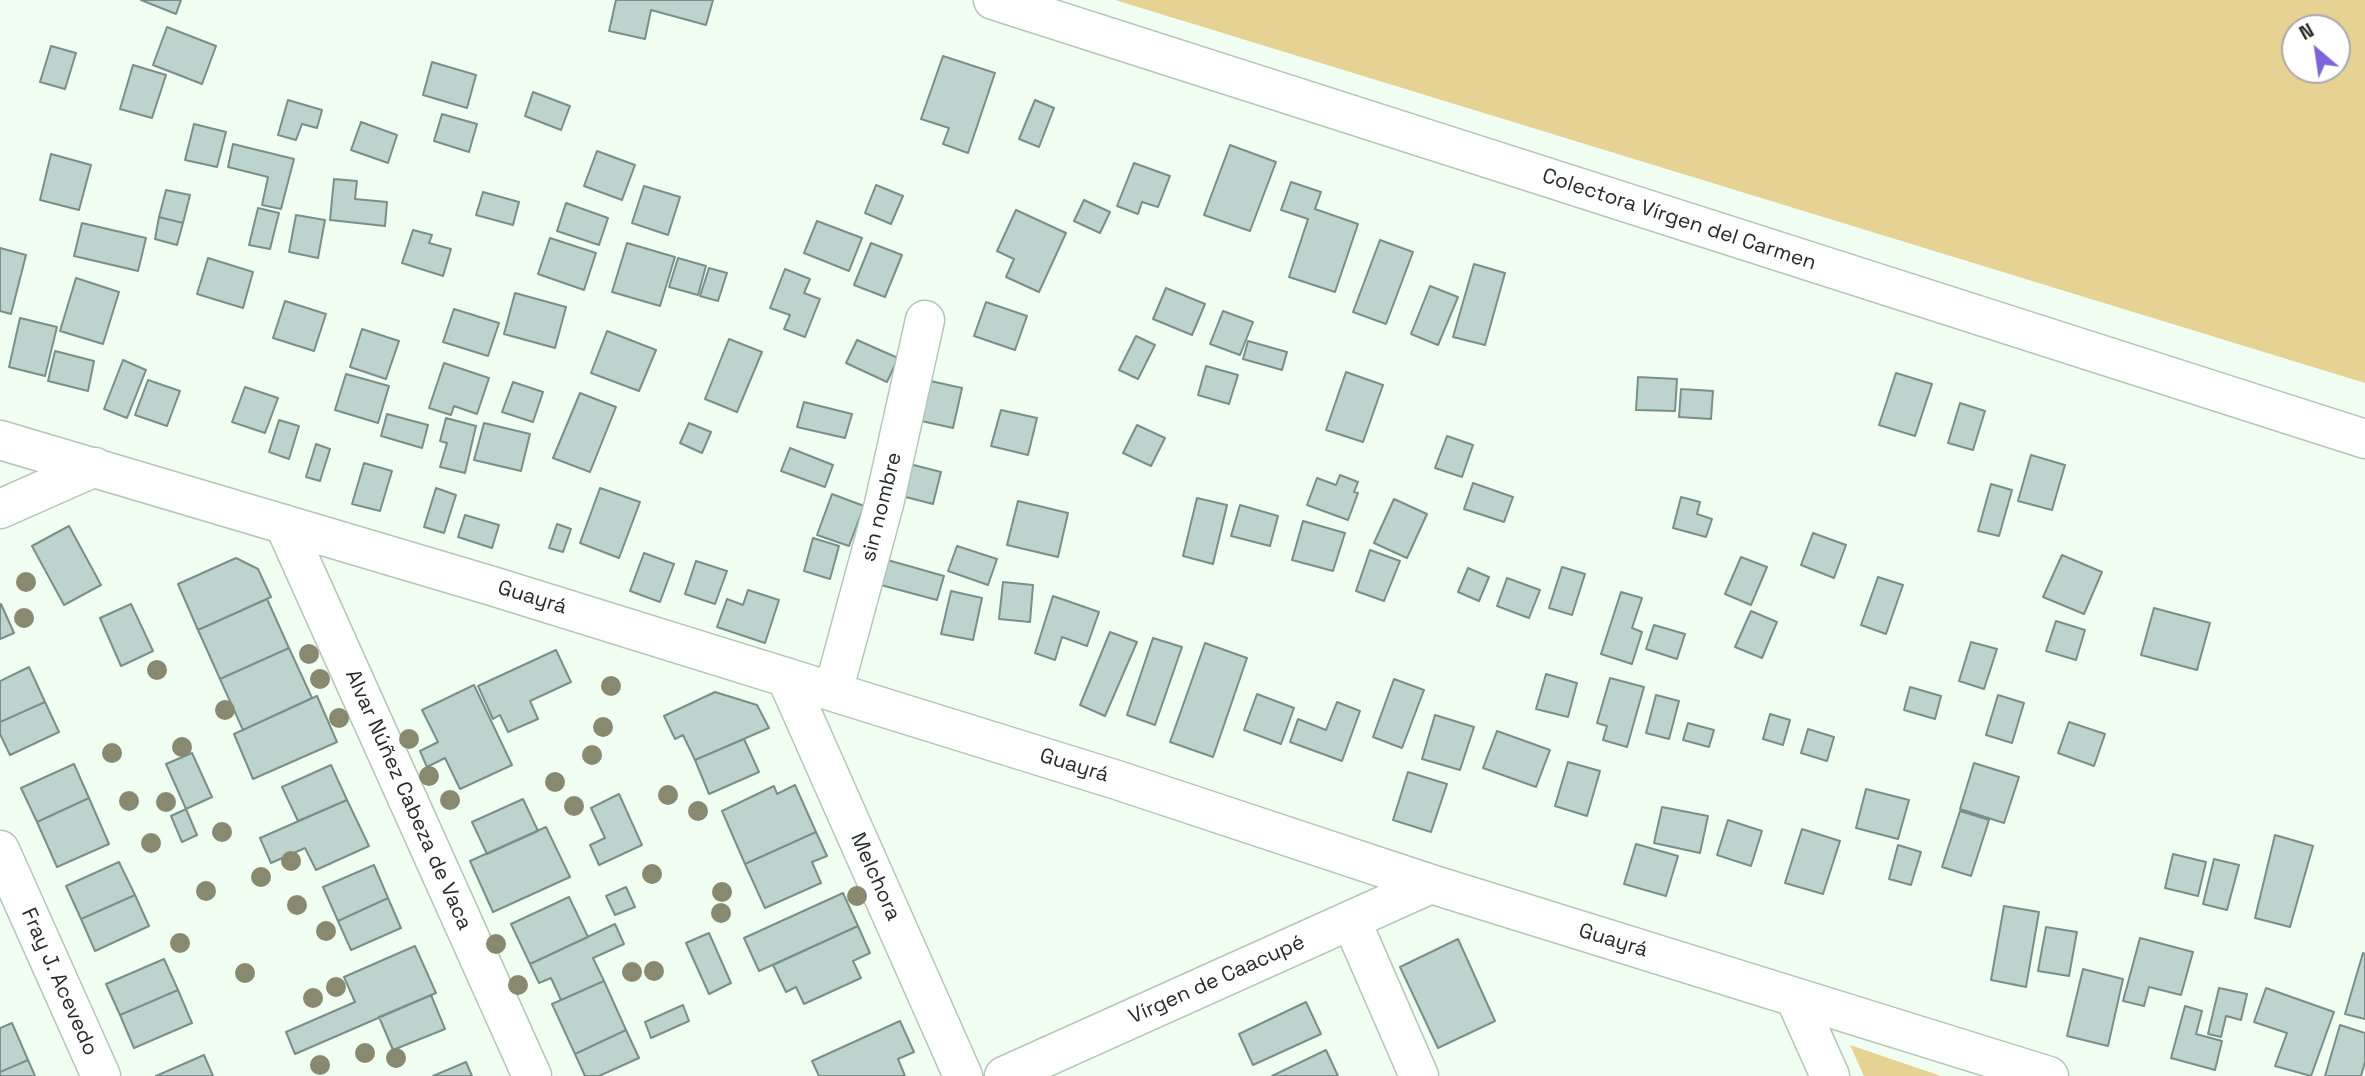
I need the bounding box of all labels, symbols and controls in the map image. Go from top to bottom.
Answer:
north arrow [2281,14,2351,84]
text: N [2295,18,2318,46]
street label: Colectora Vírgen del Carmen [1539,164,1819,276]
street label: sin nombre [856,450,908,564]
street label: Guayrá [494,576,570,620]
street label: Alvar Núñez Cabeza de Vaca [339,666,477,934]
street label: Guayrá [1036,744,1112,788]
street label: Melchora [844,829,906,925]
street label: Fray J. Acevedo [15,904,103,1060]
street label: Guayrá [1575,919,1651,963]
street label: Vírgen de Caacupé [1125,930,1309,1030]

